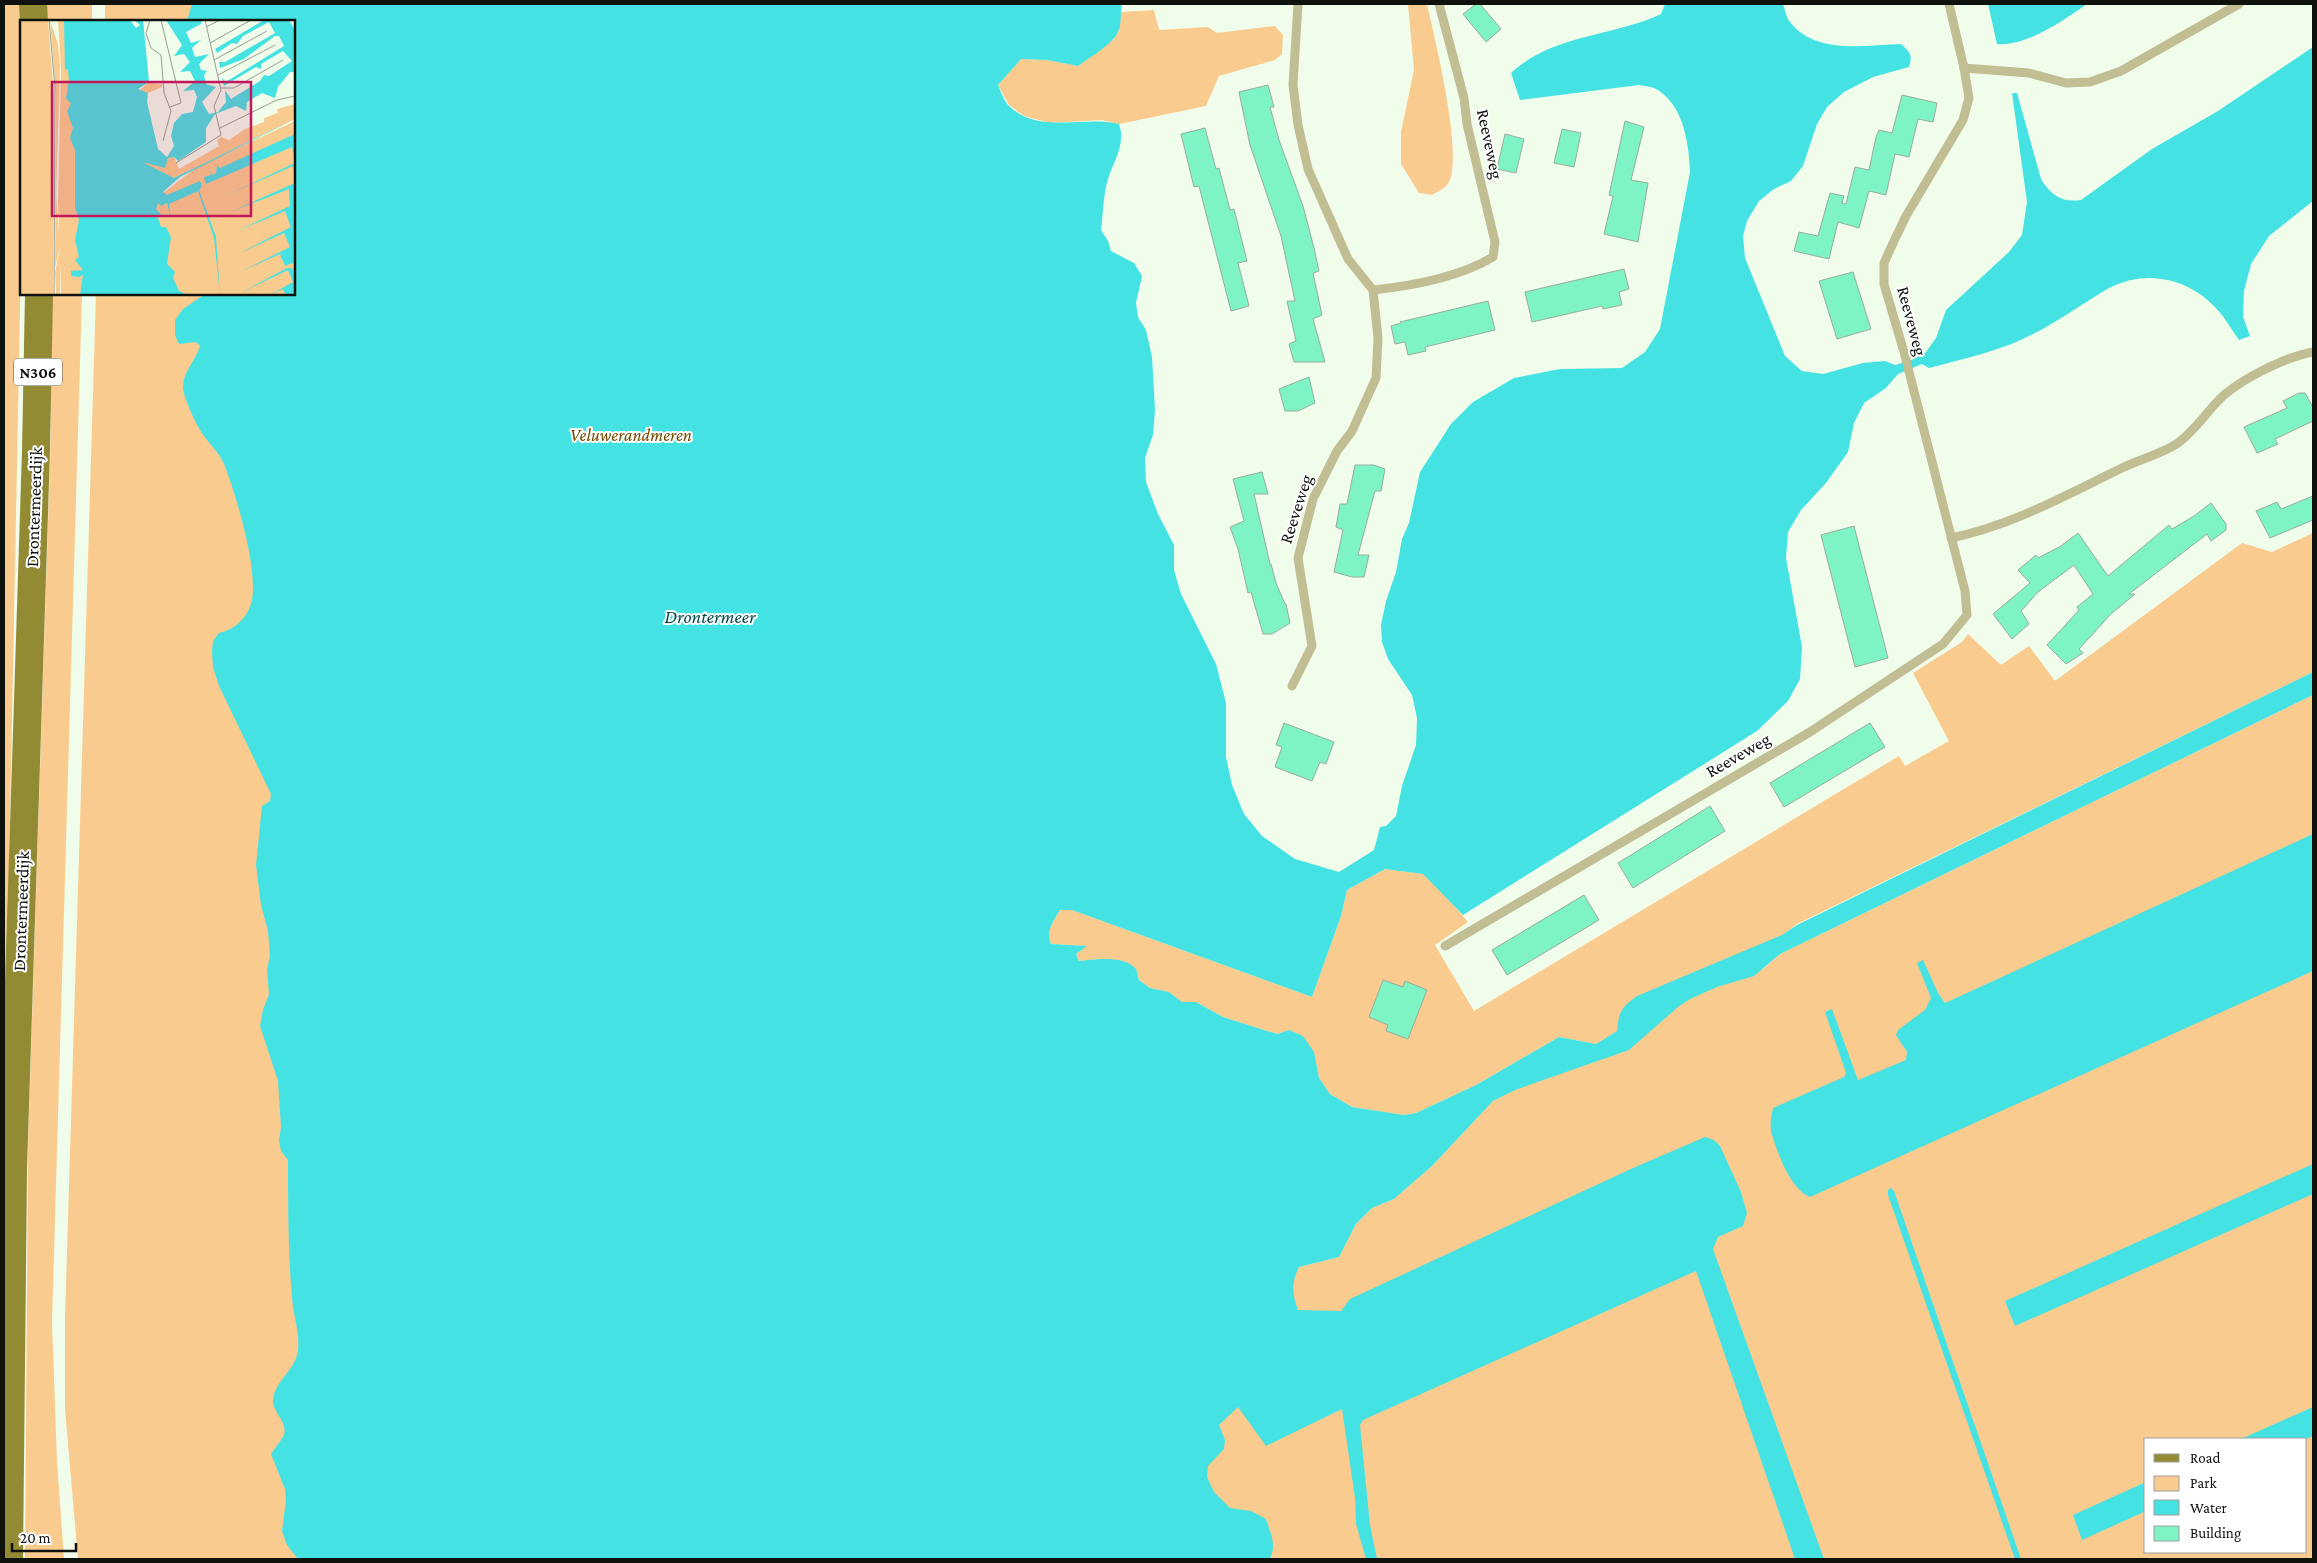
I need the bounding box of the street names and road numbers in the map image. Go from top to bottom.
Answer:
street label: Reeveweg [1473,107,1507,181]
street label: Reeveweg [1893,284,1931,358]
road number: N306 [14,358,62,386]
street label: Drontermeerdijk [22,446,47,567]
street label: Reeveweg [1275,472,1317,546]
street label: Reeveweg [1702,728,1774,781]
street label: Drontermeerdijk [9,850,34,971]

